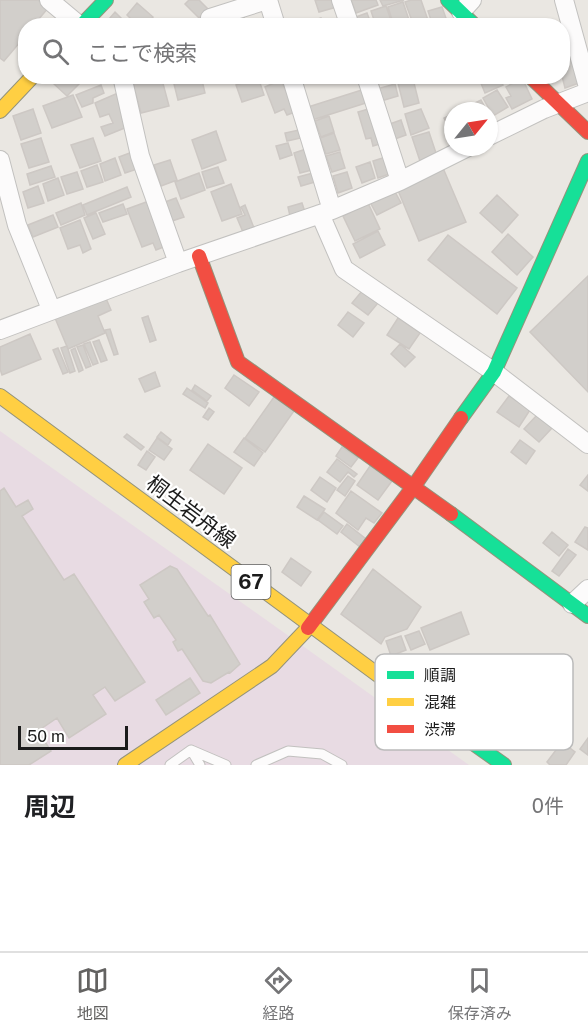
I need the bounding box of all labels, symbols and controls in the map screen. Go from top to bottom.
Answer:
search box [18,18,570,84]
icon: search [39,35,72,68]
text: ここで検索 [87,40,197,66]
north arrow [444,102,498,156]
street label: 桐生岩舟線 [142,470,241,553]
road number: 67 [232,565,270,599]
legend [375,654,573,750]
text: 順調 [424,666,456,685]
text: 混雑 [424,693,456,712]
text: 渋滞 [424,720,456,739]
scale bar [18,723,128,750]
text: 50 m [27,727,65,746]
text: 周辺 [24,791,76,822]
text: 0件 [532,794,564,818]
tab: 地図 [76,964,109,1024]
tab: 経路 [262,964,295,1024]
tab: 保存済み [448,964,512,1024]

